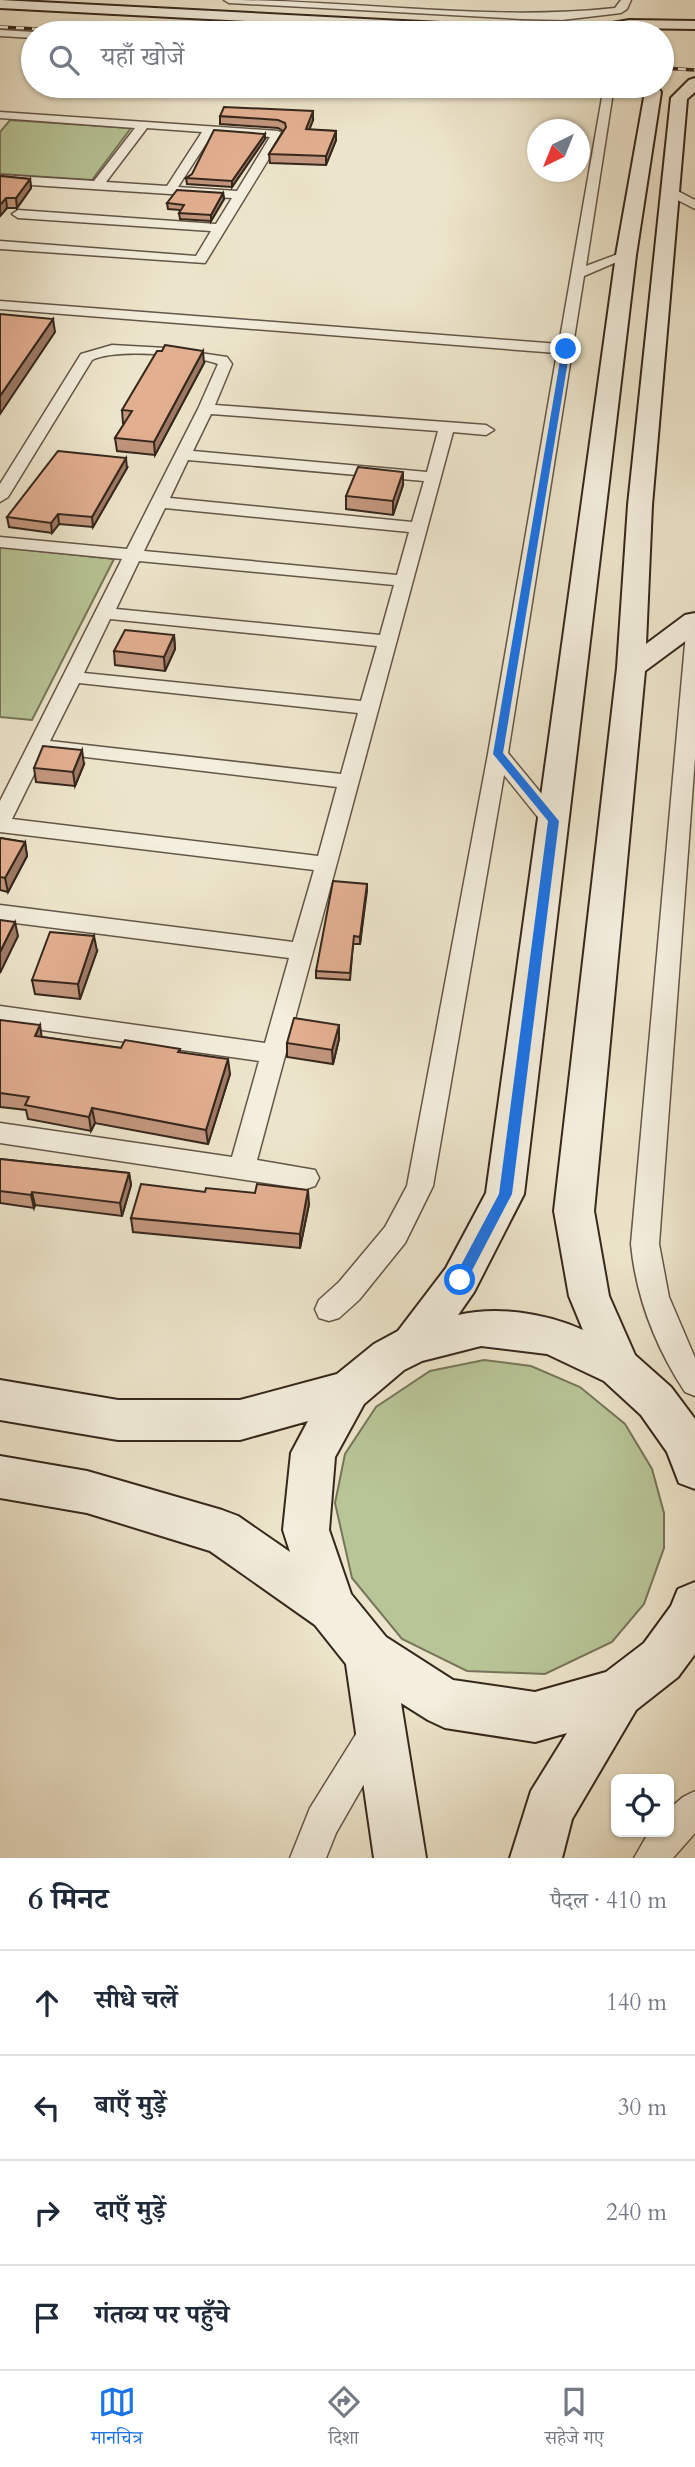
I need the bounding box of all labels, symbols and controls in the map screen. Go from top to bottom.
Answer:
search box [21,21,674,98]
text: यहाँ खोजें [101,39,184,74]
icon: search [45,41,83,79]
north arrow [527,119,590,182]
route end [550,333,581,364]
route start [444,1264,475,1295]
map controls [611,1774,674,1837]
button: locate [611,1774,674,1837]
text: 6 मिनट [28,1879,108,1920]
text: पैदल · 410 m [550,1885,667,1916]
text: सीधे चलें [95,1982,177,2017]
icon: ahead [28,1984,66,2022]
text: 140 m [606,1987,667,2018]
text: बाएँ मुड़ें [95,2087,166,2122]
icon: left [28,2089,66,2127]
text: 30 m [618,2092,667,2123]
text: दाएँ मुड़ें [95,2192,166,2227]
icon: right [28,2194,66,2232]
text: 240 m [606,2197,667,2228]
text: गंतव्य पर पहुँचे [95,2297,229,2332]
icon: arrive [28,2299,66,2337]
tab: मानचित्र [91,2383,143,2456]
tab: दिशा [325,2383,363,2456]
tab: सहेजे गए [545,2383,604,2456]

